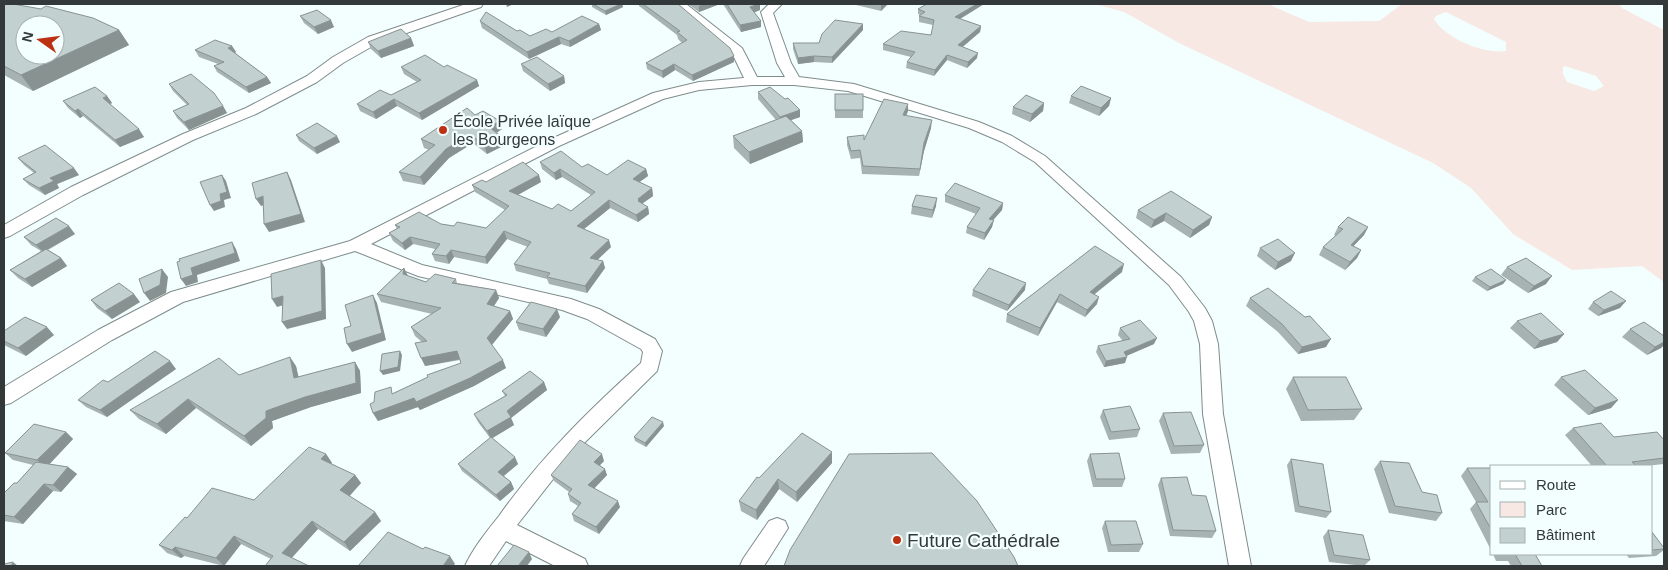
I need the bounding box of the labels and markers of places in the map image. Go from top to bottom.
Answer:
place label: École Privée laïque les Bourgeons [453,112,591,148]
marker: École Privée laïque les Bourgeons [437,124,449,136]
place label: Future Cathédrale [907,530,1060,551]
marker: Future Cathédrale [891,534,903,546]

